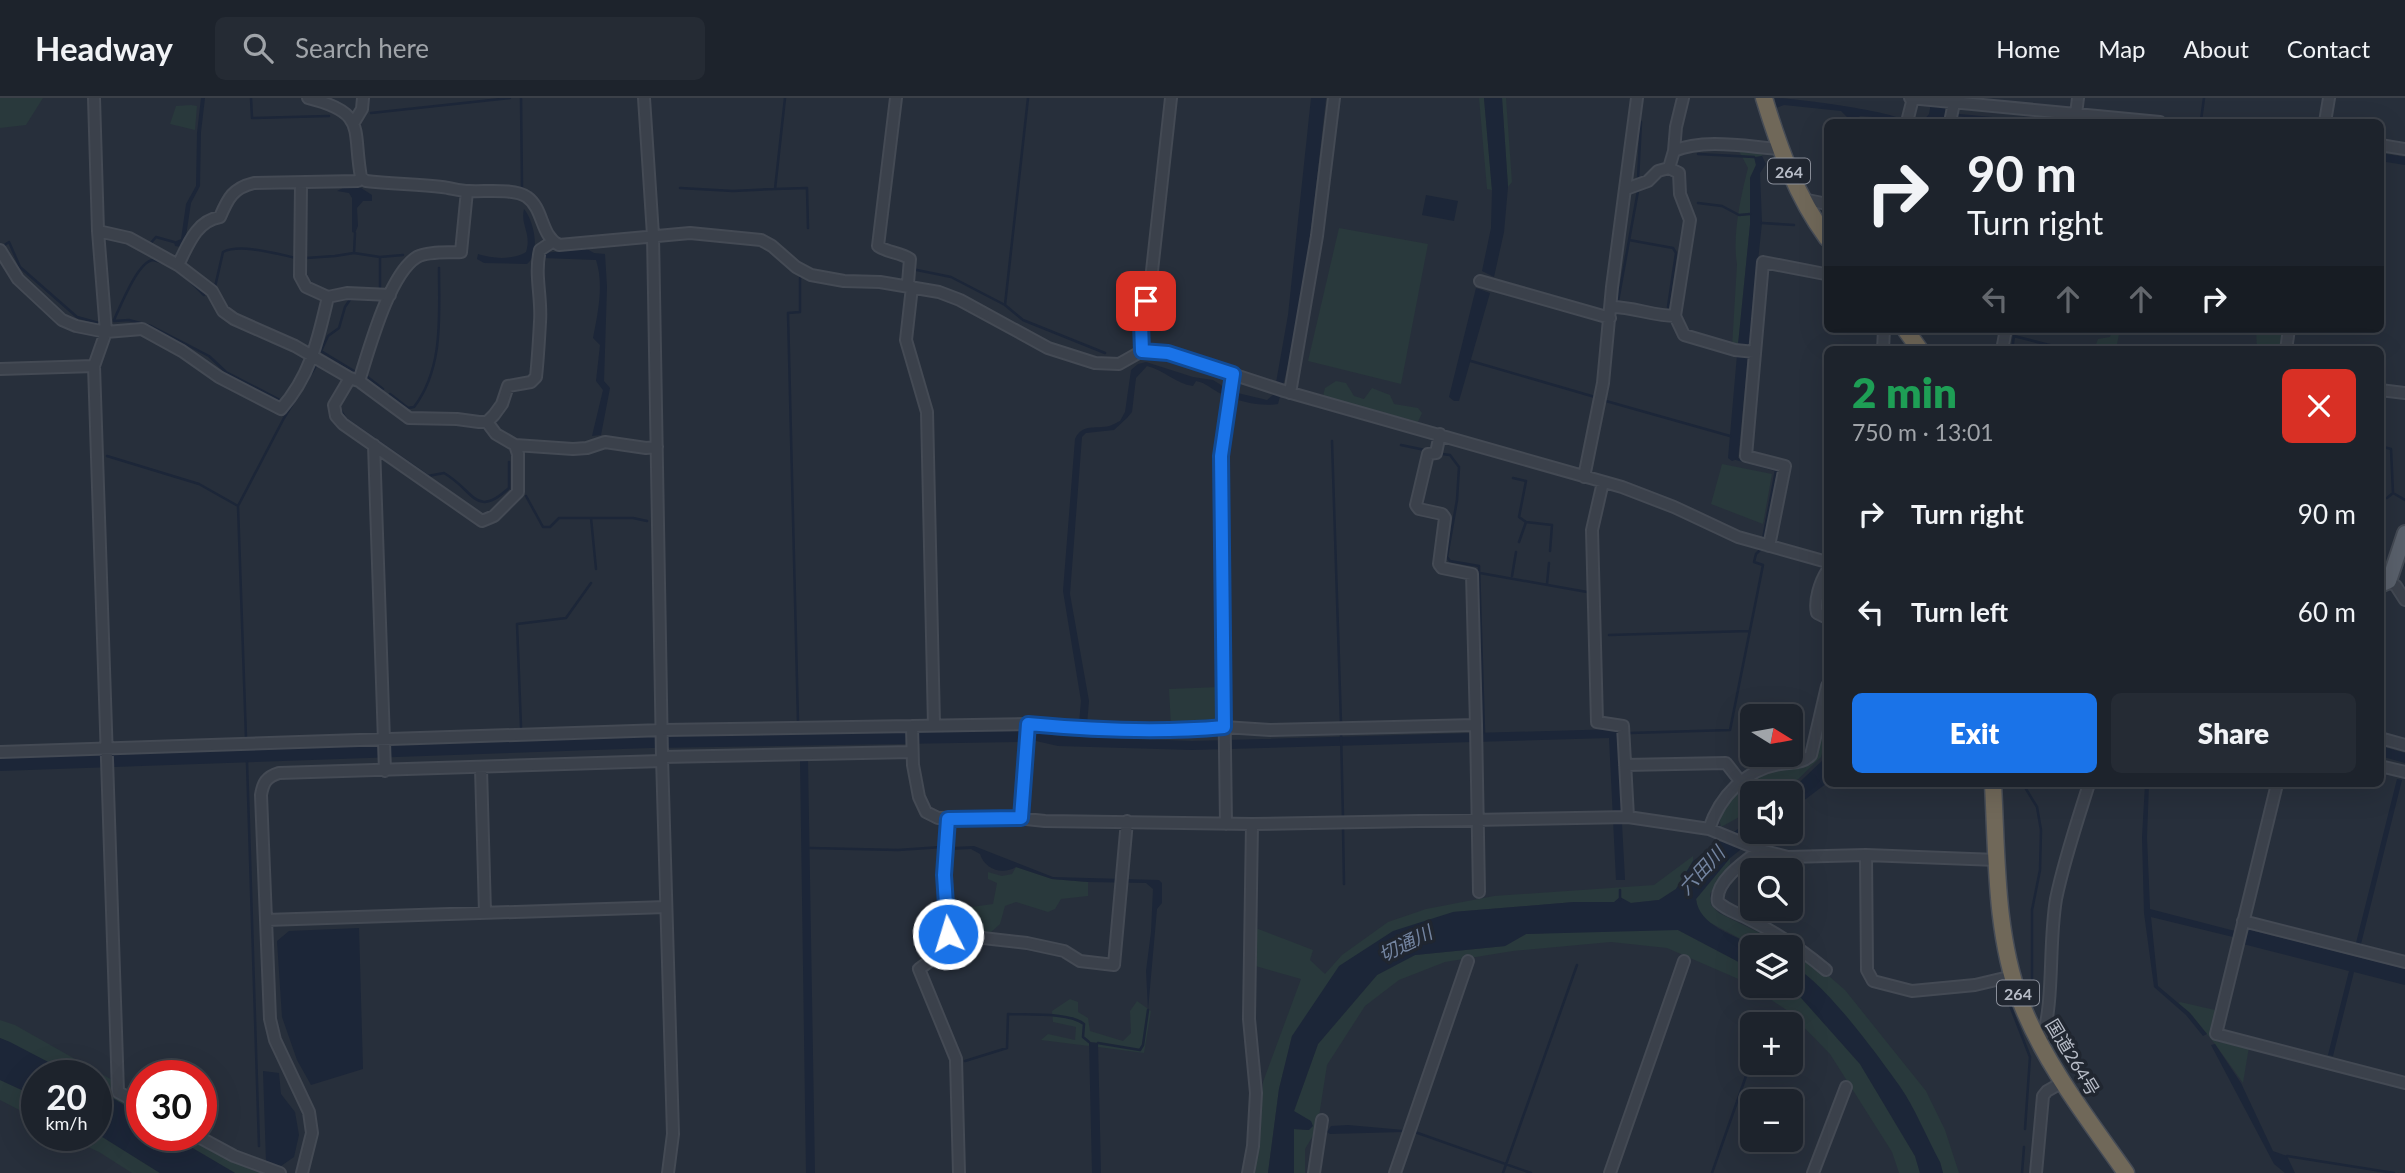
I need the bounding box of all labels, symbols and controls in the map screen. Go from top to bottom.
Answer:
search box [215,17,705,80]
text: Headway [35,28,173,68]
icon: search [239,29,277,67]
text: Search here [295,32,429,64]
text: Home [1996,34,2060,63]
text: Map [2098,34,2146,63]
text: About [2184,34,2249,63]
text: Contact [2287,34,2370,63]
text: 90 m [1967,144,2077,202]
icon: right [1852,147,1943,238]
road number: 264 [1768,158,1810,184]
text: Turn right [1967,203,2103,242]
pin [1116,271,1176,331]
icon: left [1976,280,2014,318]
icon: ahead [2049,280,2087,318]
icon: ahead [2122,280,2160,318]
icon: right [2195,280,2233,318]
icon: arrive [1127,282,1165,320]
text: 2 min [1852,367,1957,417]
button: close [2282,369,2356,443]
text: 750 m · 13:01 [1852,418,1994,446]
icon: right [1852,495,1890,533]
text: Turn right [1911,498,2024,530]
text: 90 m [2298,498,2356,530]
icon: left [1852,593,1890,631]
text: Turn left [1911,596,2008,628]
text: 60 m [2298,596,2356,628]
button: Exit [1852,693,2097,773]
button: Share [2111,693,2356,773]
north arrow [1740,704,1802,766]
map controls [1740,704,1803,1152]
button: sound [1740,781,1803,844]
water label: 六田川 [1673,840,1730,899]
button: search [1740,858,1803,921]
position arrow [911,897,985,971]
water label: 切通川 [1374,919,1437,966]
button: layers [1740,935,1803,998]
road number: 264 [1997,980,2039,1006]
button: + [1740,1012,1803,1075]
street label: 国道264号 [2042,1015,2104,1099]
speed limit sign: 30 [126,1060,217,1151]
text: 20 [46,1075,87,1117]
button: − [1740,1089,1803,1152]
text: km/h [45,1112,88,1134]

